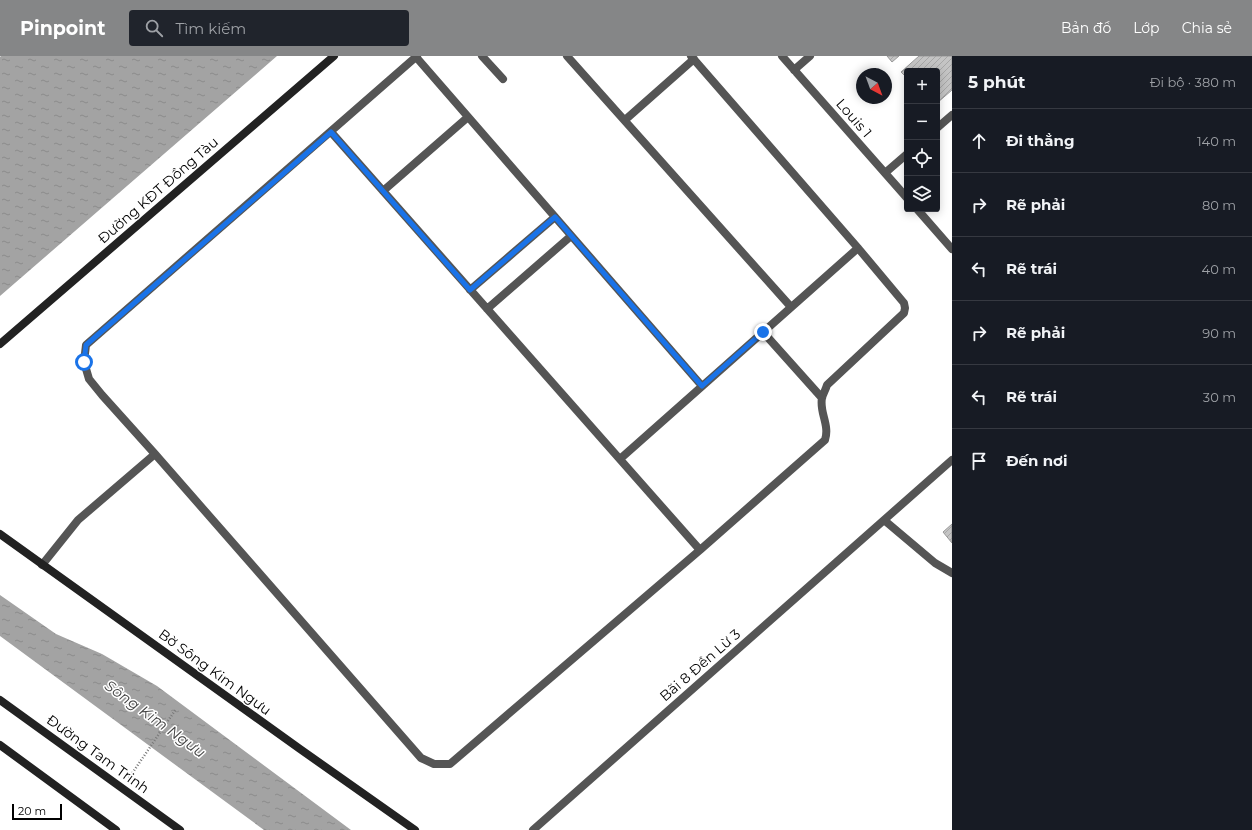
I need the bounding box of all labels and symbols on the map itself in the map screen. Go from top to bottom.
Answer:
north arrow [856,68,892,104]
street label: Louis 1 [832,95,876,141]
street label: Đường KĐT Đồng Tàu [94,133,222,247]
route end [754,323,772,341]
route start [75,353,93,371]
street label: Bãi 8 Đền Lừ 3 [656,625,744,705]
street label: Bờ Sông Kim Ngưu [155,626,275,718]
water label: Sông Kim Ngưu [101,676,209,762]
street label: Đường Tam Trinh [43,711,153,797]
scale bar [12,802,62,821]

